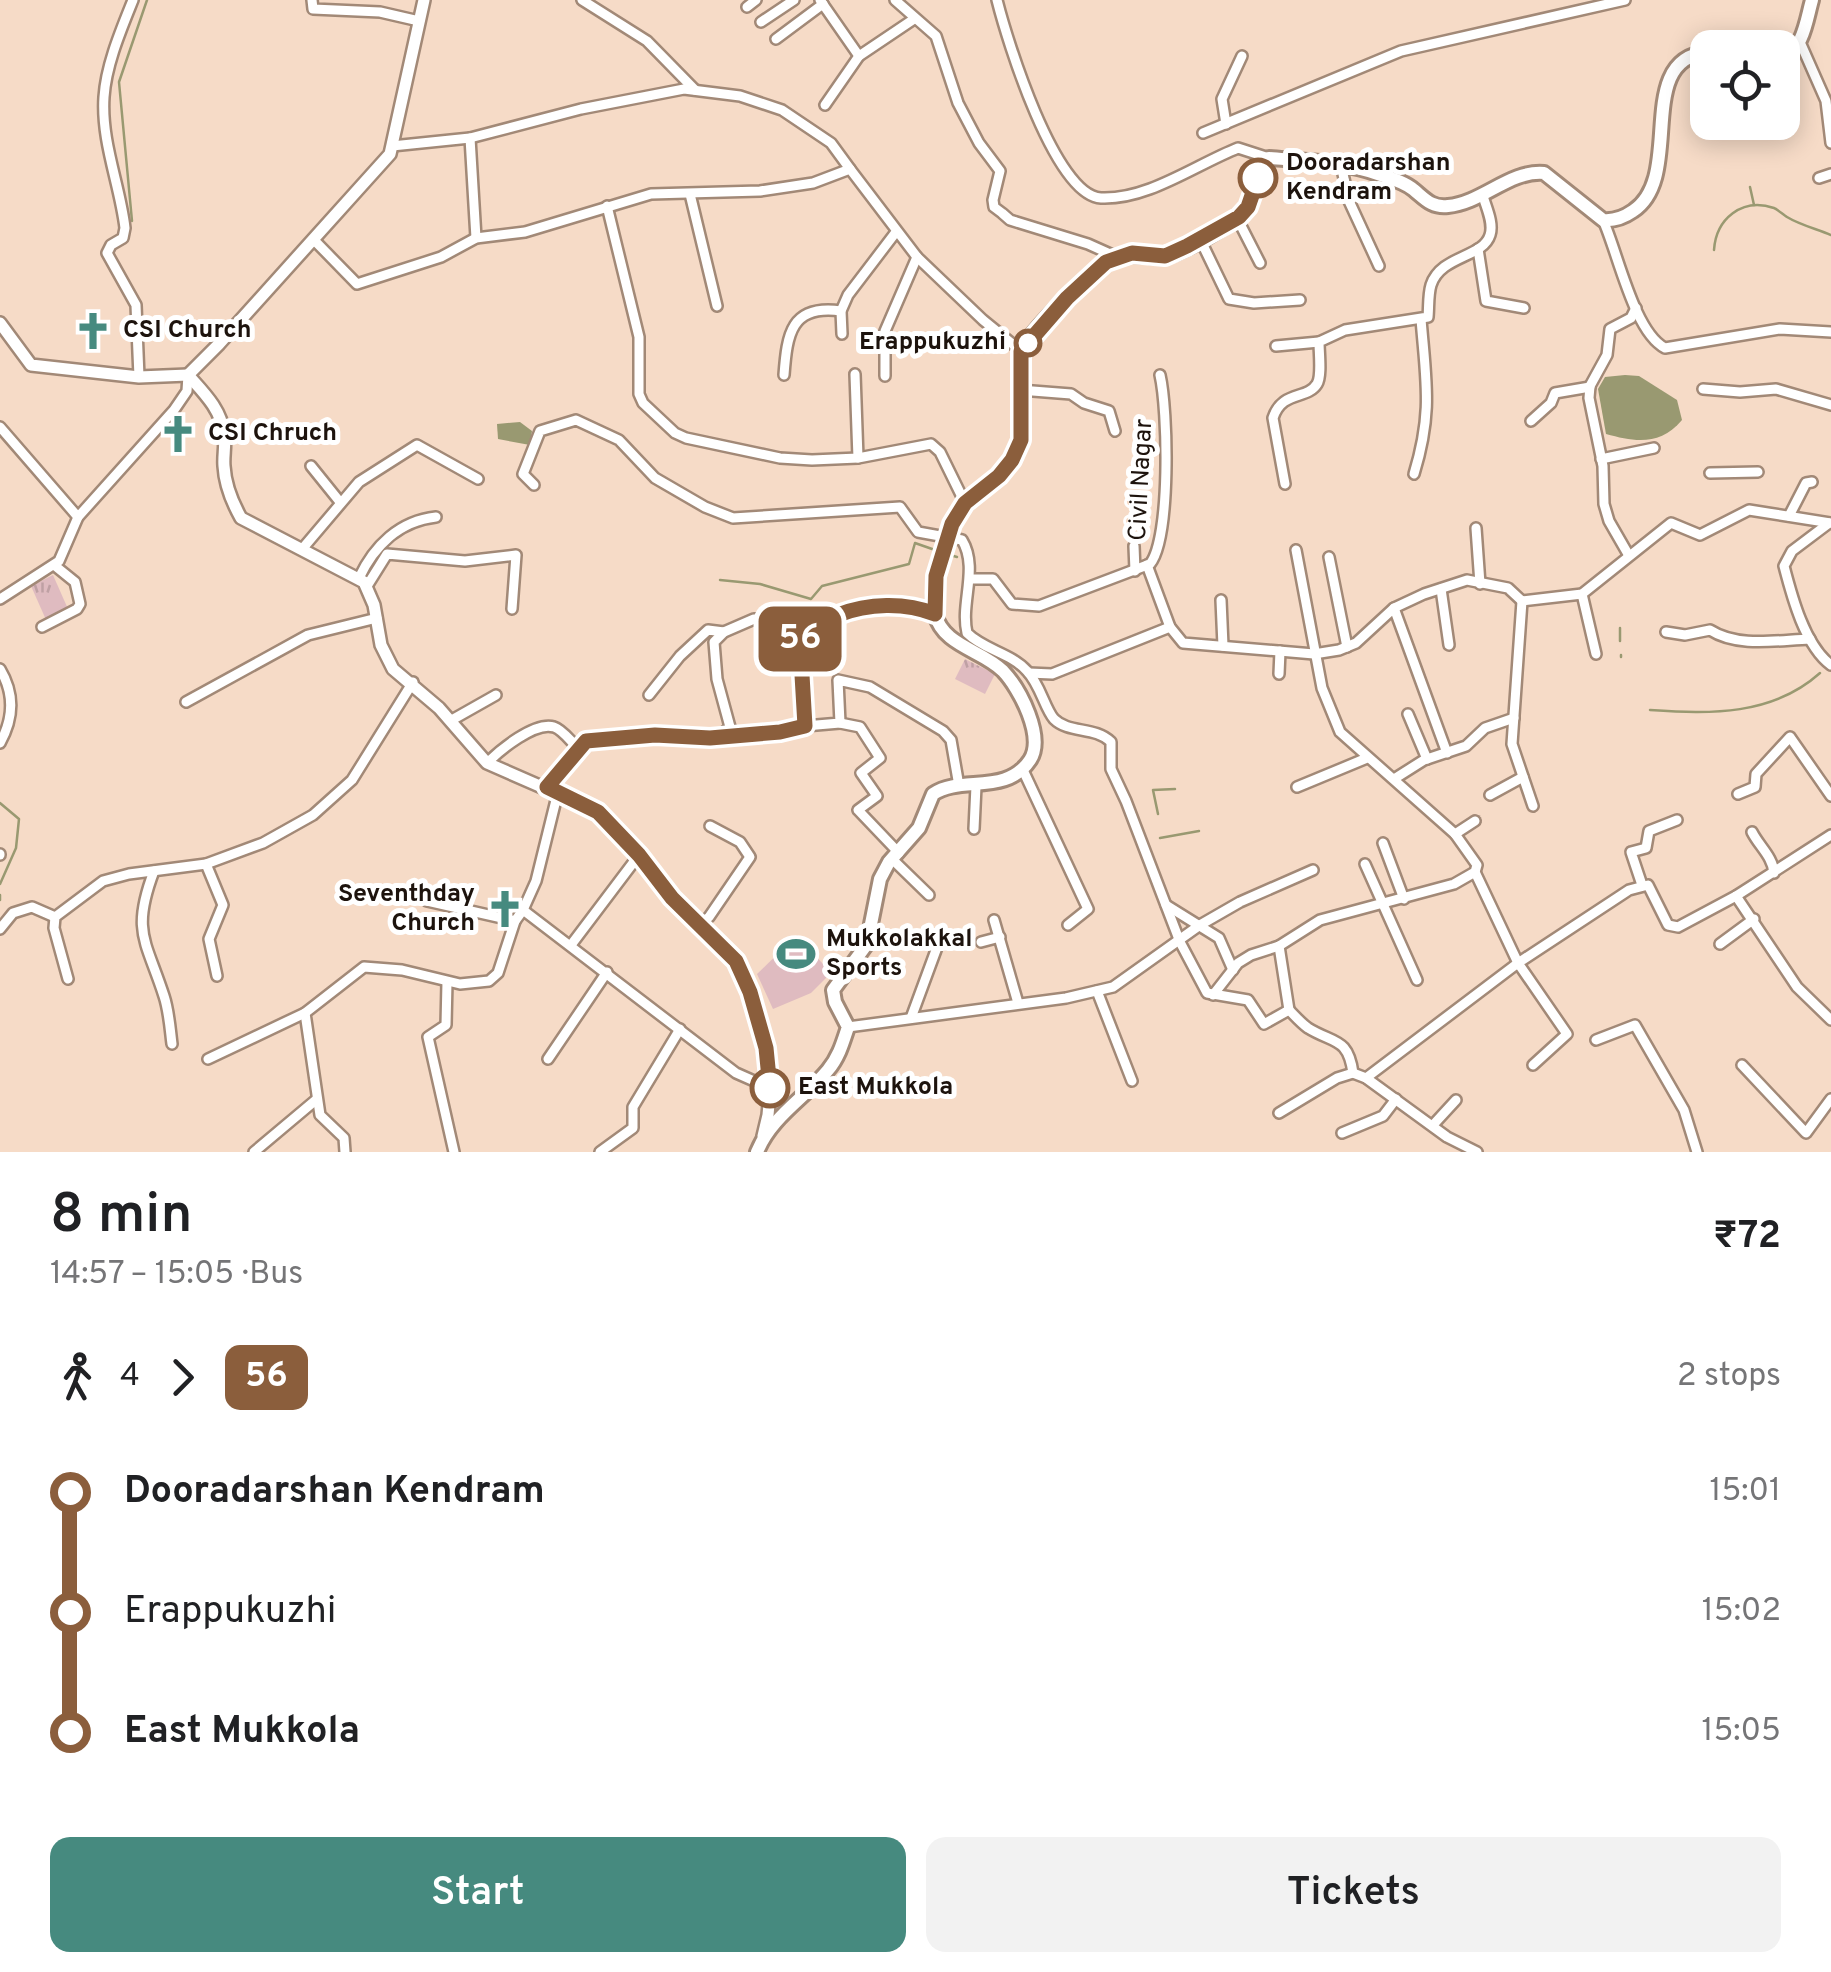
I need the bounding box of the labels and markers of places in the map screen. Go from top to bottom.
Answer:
place label: Dooradarshan Kendram [1286,148,1450,209]
marker: Dooradarshan Kendram [1239,159,1277,197]
church icon: CSI Church [72,310,114,352]
place label: CSI Church [123,315,252,347]
place label: Erappukuzhi [859,327,1006,359]
marker: Erappukuzhi [1015,330,1041,356]
church icon: CSI Chruch [157,413,199,455]
place label: CSI Chruch [208,418,337,450]
place label: Seventhday Church [338,879,475,940]
church icon: Seventhday Church [484,888,526,930]
place label: Mukkolakkal Sports [826,924,973,985]
sports icon: Mukkolakkal Sports [775,933,817,975]
marker: East Mukkola [751,1069,789,1107]
place label: East Mukkola [798,1072,953,1104]

